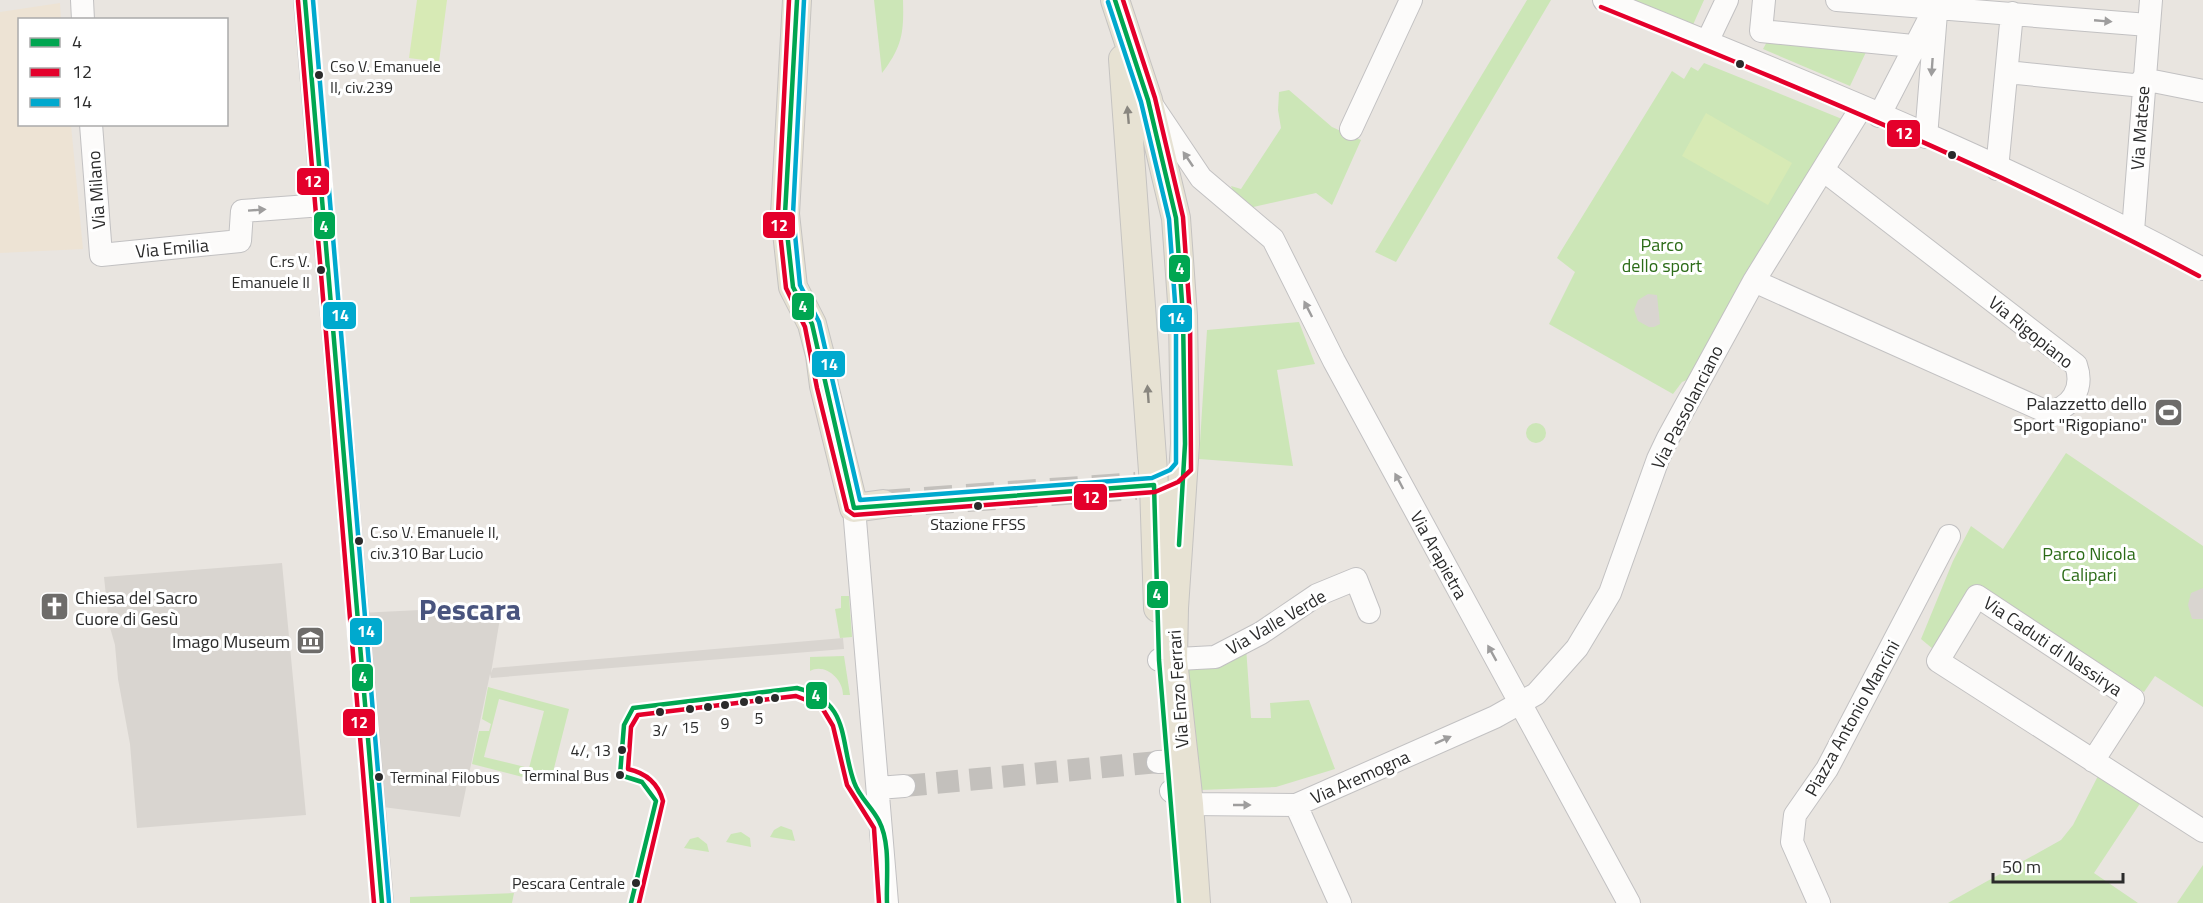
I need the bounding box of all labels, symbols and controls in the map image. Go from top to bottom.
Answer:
one-way arrow [2093,16,2112,26]
legend [18,18,228,126]
text: 4 [72,28,82,55]
place label: Cso V. Emanuele II, civ.239 [330,54,441,99]
one-way arrow [1927,57,1937,76]
text: 12 [72,58,92,85]
unlabelled marker [1734,58,1746,70]
marker: Cso V. Emanuele II, civ.239 [313,69,325,81]
street label: Via Matese [2124,85,2156,171]
text: 14 [72,88,92,115]
one-way arrow [1123,106,1133,125]
line badge: 12 [1886,119,1921,148]
text: 12 [1895,121,1913,145]
unlabelled marker [1946,149,1958,161]
street label: Via Milano [80,150,112,230]
one-way arrow [1182,152,1194,168]
line badge: 12 [296,167,330,196]
text: 12 [304,169,322,193]
one-way arrow [248,205,267,215]
line badge: 4 [313,211,336,240]
line badge: 12 [762,211,796,239]
text: 12 [770,213,788,237]
text: 4 [320,214,329,238]
street label: Via Emilia [134,231,210,265]
park label: Parco dello sport [1622,231,1703,279]
place label: C.rs V. Emanuele II [231,249,310,294]
line badge: 4 [1168,254,1191,283]
text: 4 [1176,256,1185,280]
marker: C.rs V. Emanuele II [315,264,327,276]
street label: Via Rigopiano [1983,289,2079,375]
line badge: 4 [791,292,815,321]
text: 4 [799,294,808,318]
one-way arrow [1303,300,1313,318]
line badge: 14 [322,301,357,330]
text: 14 [331,303,349,327]
line badge: 14 [1159,304,1193,333]
text: 14 [1167,306,1185,330]
street label: Via Passolanciano [1644,340,1730,474]
line badge: 14 [811,350,846,378]
text: 14 [820,352,838,376]
one-way arrow [1143,384,1153,403]
place label: Palazzetto dello Sport "Rigopiano" [2013,390,2147,438]
sports icon: Palazzetto dello Sport "Rigopiano" [2152,397,2184,429]
one-way arrow [1394,473,1404,490]
line badge: 12 [1073,483,1108,511]
text: 12 [1082,485,1100,509]
marker: Stazione FFSS [972,500,984,512]
street label: Via Arapietra [1404,506,1474,604]
place label: Stazione FFSS [930,512,1026,536]
place label: C.so V. Emanuele II, civ.310 Bar Lucio [370,520,499,565]
marker: C.so V. Emanuele II, civ.310 Bar Lucio [353,535,365,547]
park label: Parco Nicola Calipari [2042,540,2136,588]
line badge: 4 [1146,580,1169,609]
text: 4 [1153,582,1162,606]
street label: Via Valle Verde [1221,582,1331,662]
place label: Chiesa del Sacro Cuore di Gesù [75,584,198,632]
district label: Pescara [419,586,521,632]
street label: Via Caduti di Nassirya [1978,589,2128,703]
church icon: Chiesa del Sacro Cuore di Gesù [38,591,70,623]
line badge: 14 [349,617,383,646]
text: 14 [357,619,375,643]
museum icon: Imago Museum [295,625,327,657]
place label: Imago Museum [172,628,290,655]
street label: Via Enzo Ferrari [1160,629,1196,749]
street label: Piazza Antonio Mancini [1798,635,1906,801]
one-way arrow [1487,644,1497,661]
line badge: 4 [351,663,374,692]
text: 4 [359,665,368,689]
line badge: 4 [805,681,828,710]
text: 4 [812,683,821,707]
unlabelled marker [769,692,781,704]
marker: 5 [753,694,765,706]
unlabelled marker [738,696,750,708]
marker: 9 [719,699,731,711]
unlabelled marker [702,701,714,713]
marker: 15 [684,703,696,715]
marker: 3/ [654,706,666,718]
place label: 5 [755,706,764,730]
line badge: 12 [342,708,376,737]
text: 12 [350,710,368,734]
place label: 9 [721,711,730,735]
place label: 15 [681,715,699,739]
place label: 3/ [652,718,668,742]
one-way arrow [1434,735,1451,744]
place label: 4/, 13 [570,738,611,762]
street label: Via Aremogna [1306,743,1414,811]
marker: 4/, 13 [616,744,628,756]
place label: Terminal Bus [522,763,609,787]
place label: Terminal Filobus [390,765,500,789]
marker: Terminal Bus [614,769,626,781]
marker: Terminal Filobus [373,771,385,783]
one-way arrow [1233,800,1252,810]
scale bar [1993,846,2124,884]
text: 50 m [2002,853,2041,880]
place label: Pescara Centrale [512,871,625,895]
marker: Pescara Centrale [630,877,642,889]

